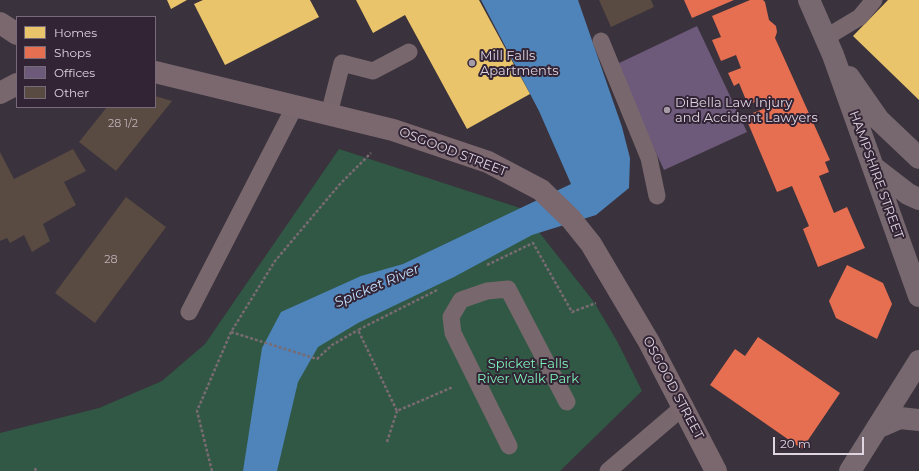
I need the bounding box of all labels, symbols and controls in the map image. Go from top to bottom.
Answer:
legend [16,16,156,108]
text: Homes [54,25,97,40]
text: Shops [54,45,91,60]
place label: Mill Falls Apartments [480,48,559,79]
marker: Mill Falls Apartments [467,58,477,68]
text: Offices [54,65,95,80]
text: Other [54,85,89,100]
place label: DiBella Law Injury and Accident Lawyers [675,95,818,126]
marker: DiBella Law Injury and Accident Lawyers [662,105,672,115]
street label: HAMPSHIRE STREET [846,109,906,241]
house number: 28 1/2 [108,117,138,131]
street label: OSGOOD STREET [397,124,509,180]
house number: 28 [104,253,118,267]
water label: Spicket River [332,261,422,311]
street label: OSGOOD STREET [639,334,707,442]
park label: Spicket Falls River Walk Park [477,356,579,387]
scale bar [775,429,866,455]
text: 20 m [780,436,811,451]

